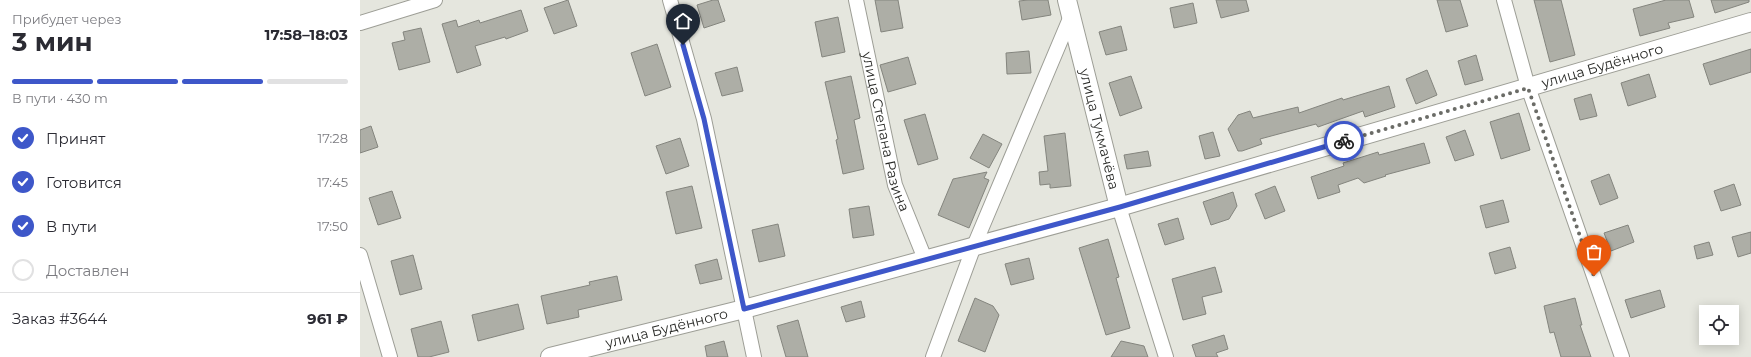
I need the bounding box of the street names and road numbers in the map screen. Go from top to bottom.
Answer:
street label: улица Будённого [1538,39,1665,92]
street label: улица Степана Разина [858,49,914,214]
street label: улица Тукмачёва [1075,66,1123,191]
street label: улица Будённого [602,304,730,352]

